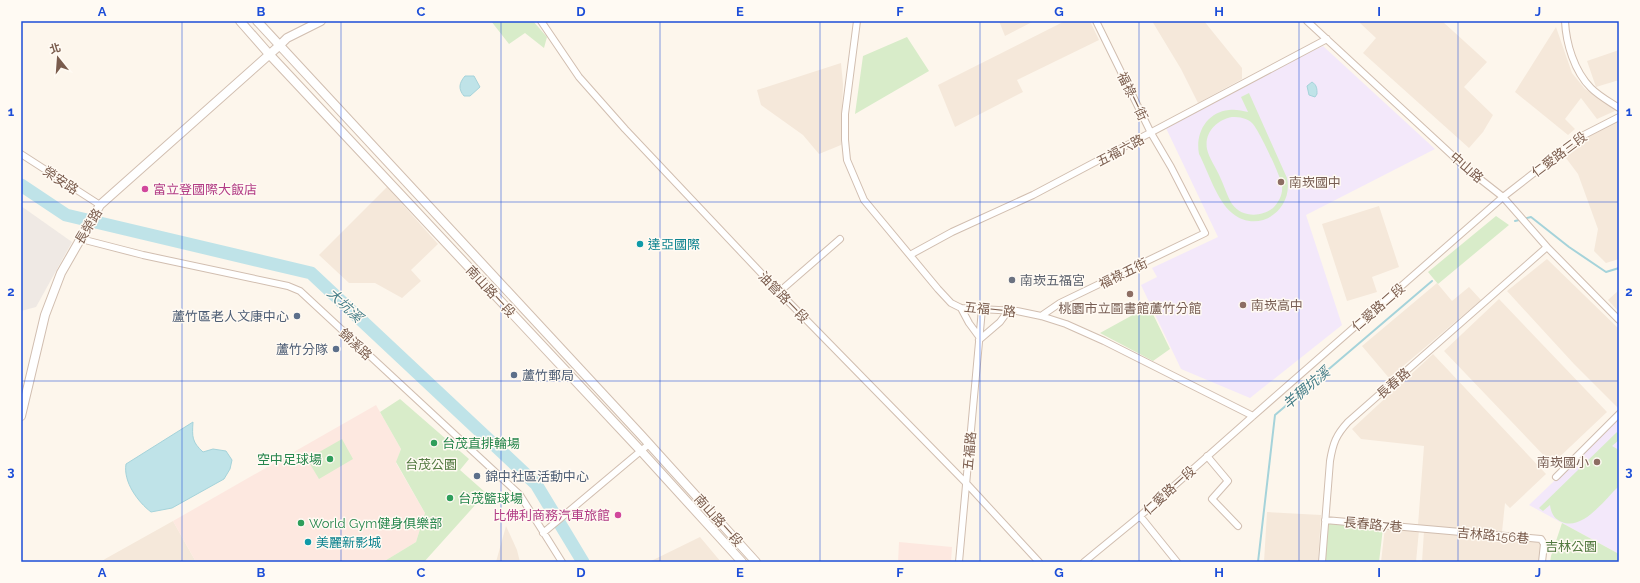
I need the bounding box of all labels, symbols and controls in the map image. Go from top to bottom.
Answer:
text: A [98,4,107,19]
text: B [257,4,266,19]
text: C [417,4,426,19]
text: D [576,4,586,19]
text: E [736,4,744,19]
text: F [896,4,904,19]
text: G [1054,4,1064,19]
text: H [1214,4,1224,19]
text: I [1377,4,1381,19]
text: J [1535,4,1541,19]
north arrow [38,38,78,78]
text: 北 [48,41,62,57]
street label: 福祿一街 [1114,70,1151,123]
text: 1 [8,104,15,119]
text: 1 [1626,104,1633,119]
street label: 仁愛路三段 [1529,129,1590,180]
street label: 五福六路 [1094,132,1147,169]
street label: 中山路 [1447,149,1486,186]
street label: 榮安路 [40,164,81,197]
place label: 南崁國中 [1289,175,1341,190]
marker: 南崁國中 [1276,177,1286,187]
place label: 富立登國際大飯店 [153,182,257,197]
marker: 富立登國際大飯店 [140,184,150,194]
street label: 長榮路 [72,206,105,247]
place label: 達亞國際 [648,237,700,252]
marker: 達亞國際 [635,239,645,249]
street label: 福祿五街 [1097,255,1150,292]
street label: 南山路一段 [463,262,518,320]
street label: 油管路一段 [756,269,812,326]
place label: 南崁五福宮 [1020,273,1085,288]
marker: 南崁五福宮 [1007,275,1017,285]
street label: 仁愛路二段 [1349,280,1408,334]
text: 2 [7,284,15,299]
text: 2 [1625,284,1633,299]
water label: 大坑溪 [324,285,367,327]
marker: 桃園市立圖書館蘆竹分館 [1125,289,1135,299]
place label: 南崁高中 [1251,298,1303,313]
street label: 五福一路 [963,299,1017,320]
marker: 南崁高中 [1238,300,1248,310]
place label: 桃園市立圖書館蘆竹分館 [1058,301,1202,316]
place label: 蘆竹區老人文康中心 [172,309,289,324]
marker: 蘆竹區老人文康中心 [292,311,302,321]
street label: 錦溪路 [336,326,375,363]
place label: 蘆竹分隊 [276,342,328,357]
marker: 蘆竹分隊 [331,344,341,354]
water label: 羊稠坑溪 [1279,363,1334,412]
street label: 長春路 [1374,365,1413,402]
place label: 蘆竹郵局 [522,368,574,383]
marker: 蘆竹郵局 [509,370,519,380]
street label: 五福路 [960,431,979,471]
place label: 台茂直排輪場 [442,436,520,451]
marker: 台茂直排輪場 [429,438,439,448]
place label: 空中足球場 [257,452,322,467]
marker: 空中足球場 [325,454,335,464]
place label: 南崁國小 [1537,455,1589,470]
park label: 台茂公園 [405,457,457,472]
marker: 南崁國小 [1592,457,1602,467]
street label: 仁愛路一段 [1140,463,1199,518]
text: 3 [7,464,15,479]
text: 3 [1625,464,1633,479]
place label: 錦中社區活動中心 [485,469,589,484]
marker: 錦中社區活動中心 [472,471,482,481]
place label: 台茂籃球場 [458,491,523,506]
street label: 南山路一段 [691,491,746,550]
marker: 台茂籃球場 [445,493,455,503]
place label: 比佛利商務汽車旅館 [493,508,610,523]
marker: 比佛利商務汽車旅館 [613,510,623,520]
street label: 長春路7巷 [1343,514,1403,535]
place label: World Gym健身俱樂部 [309,516,442,531]
marker: World Gym健身俱樂部 [296,518,306,528]
street label: 吉林路156巷 [1456,525,1530,546]
place label: 美麗新影城 [316,535,381,550]
marker: 美麗新影城 [303,537,313,547]
park label: 吉林公園 [1545,539,1597,554]
text: A [98,565,107,580]
text: B [257,565,266,580]
text: C [417,565,426,580]
text: D [576,565,586,580]
text: E [736,565,744,580]
text: F [896,565,904,580]
text: G [1054,565,1064,580]
text: H [1214,565,1224,580]
text: I [1377,565,1381,580]
text: J [1535,565,1541,580]

